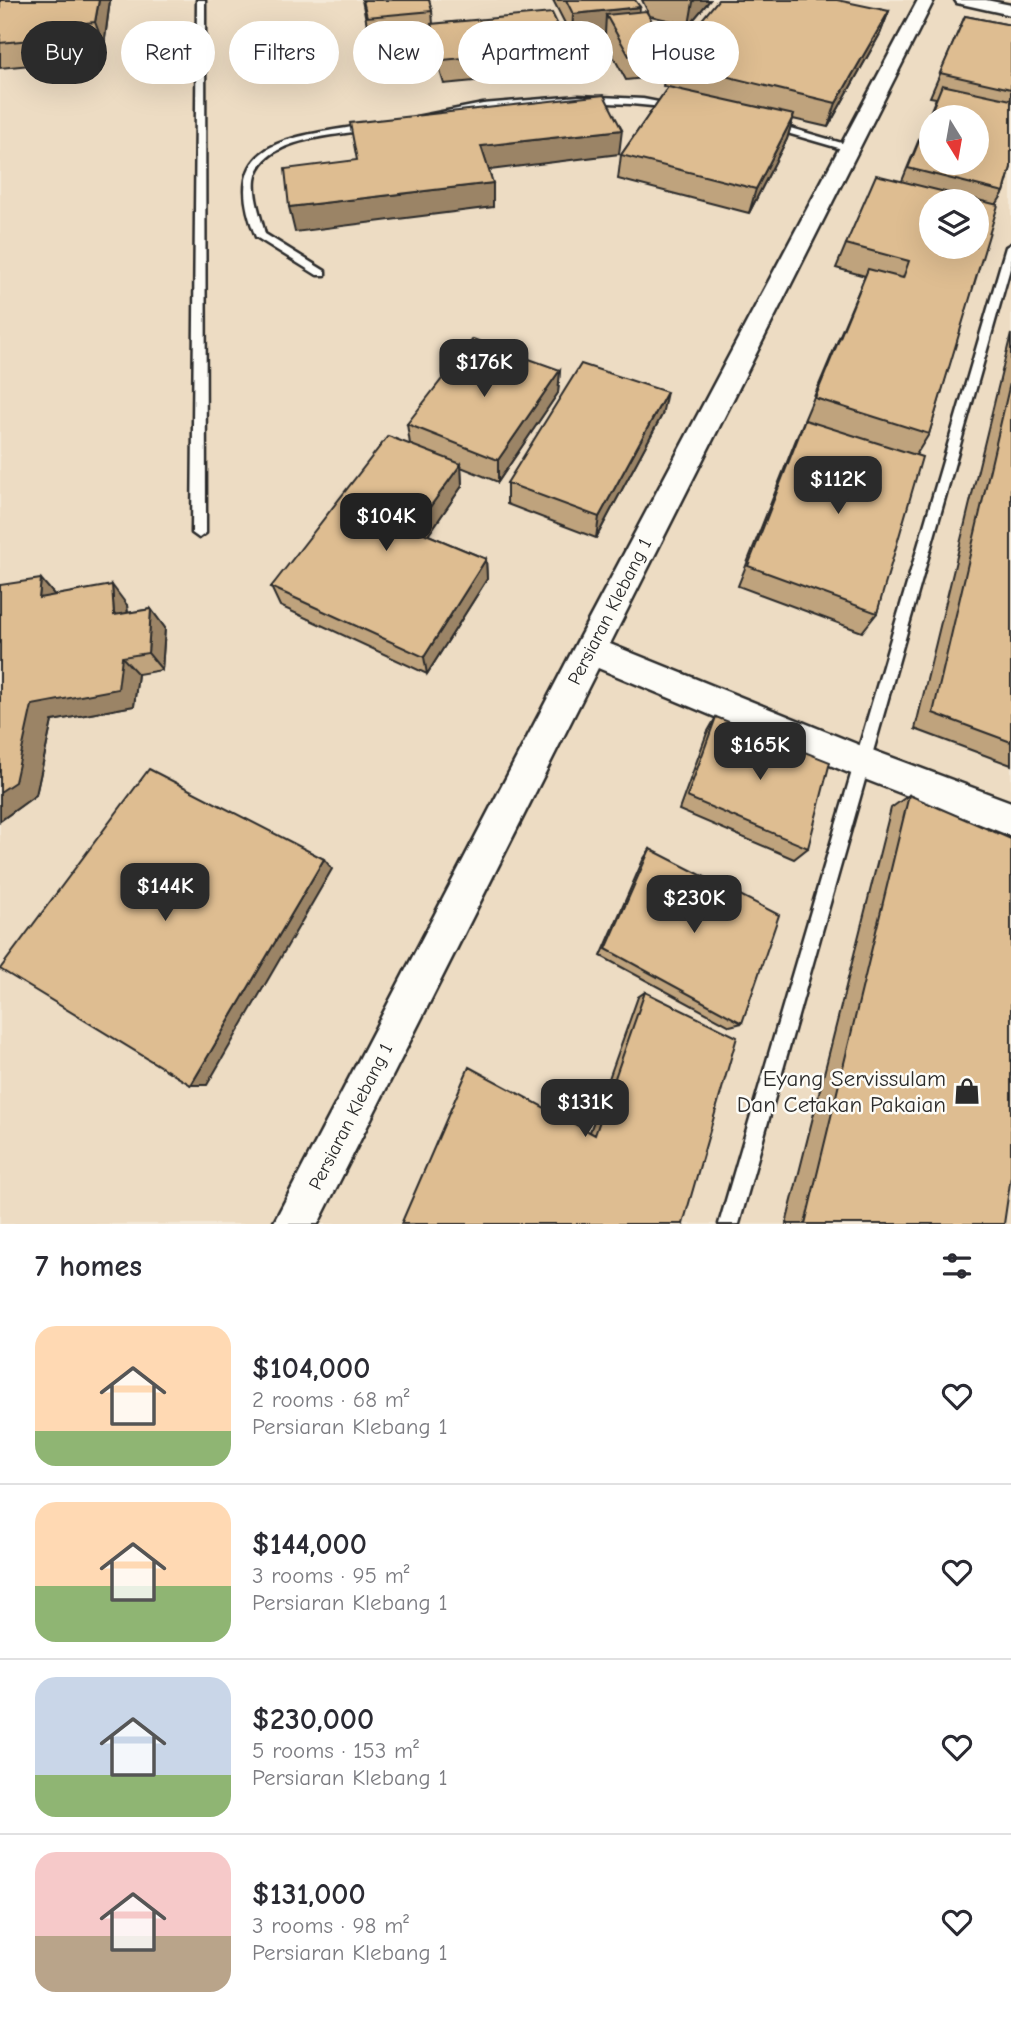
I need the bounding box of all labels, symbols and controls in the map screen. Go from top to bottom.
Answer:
chip: Buy [21,21,107,84]
chip: Rent [121,21,215,84]
chip: Filters [229,21,339,84]
chip: New [353,21,444,84]
chip: Apartment [458,21,613,84]
chip: House [627,21,739,84]
north arrow [919,105,989,175]
map controls [919,105,989,259]
button: layers [919,189,989,259]
pin: $176K [435,340,533,399]
text: $176K [455,348,513,375]
pin: $112K [789,456,887,516]
text: $112K [810,465,866,492]
pin: $104K [337,494,435,553]
text: $104K [356,502,416,529]
street label: Persiaran Klebang 1 [563,535,656,688]
pin: $165K [711,722,809,782]
text: $165K [730,731,790,758]
pin: $144K [116,864,214,923]
text: $144K [136,872,194,899]
pin: $230K [645,876,743,935]
text: $230K [663,884,725,911]
street label: Persiaran Klebang 1 [304,1040,397,1193]
place label: Eyang Servissulam Dan Cetakan Pakaian [737,1065,946,1118]
shop icon: Eyang Servissulam Dan Cetakan Pakaian [952,1076,982,1106]
pin: $131K [536,1080,634,1139]
text: $131K [557,1088,613,1115]
icon: filters [938,1247,976,1285]
text: 7 homes [35,1249,142,1284]
text: $104,000 [252,1351,370,1386]
icon: home [91,1354,175,1438]
icon: heart [938,1377,976,1415]
text: 2 rooms · 68 m² [252,1386,410,1413]
text: Persiaran Klebang 1 [252,1413,448,1440]
text: $144,000 [252,1527,367,1562]
icon: home [91,1530,175,1614]
icon: heart [938,1553,976,1591]
text: 3 rooms · 95 m² [252,1562,410,1589]
text: Persiaran Klebang 1 [252,1589,448,1616]
text: $230,000 [252,1702,374,1737]
icon: home [91,1705,175,1789]
icon: heart [938,1728,976,1766]
text: 5 rooms · 153 m² [252,1737,419,1764]
text: Persiaran Klebang 1 [252,1764,448,1791]
text: $131,000 [252,1877,366,1912]
icon: home [91,1880,175,1964]
icon: heart [938,1903,976,1941]
text: 3 rooms · 98 m² [252,1912,409,1939]
text: Persiaran Klebang 1 [252,1939,448,1966]

